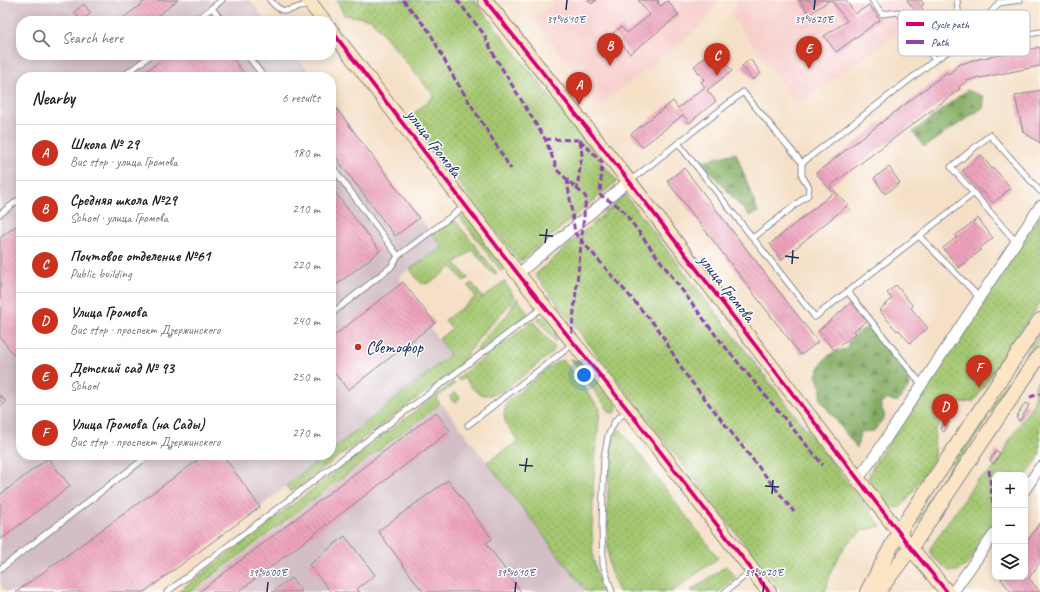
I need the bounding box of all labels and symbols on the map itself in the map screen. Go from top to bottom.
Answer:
legend [898,10,1030,56]
text: 39°46'10"E [547,13,587,26]
text: 39°46'20"E [795,13,835,26]
text: Cycle path [931,17,970,31]
pin: B [597,33,623,66]
text: Path [931,35,950,49]
pin: E [796,36,822,69]
pin: C [704,43,730,76]
pin: A [566,72,592,105]
street label: улица Громова [401,104,468,183]
street label: улица Громова [693,249,761,328]
place label: Светофор [366,337,425,358]
marker: Светофор [353,342,363,352]
pin: F [966,355,992,388]
your location [574,365,594,385]
pin: D [932,394,958,427]
text: 39°46'00"E [249,566,289,579]
text: 39°46'10"E [497,566,537,579]
text: 39°46'20"E [745,566,785,579]

